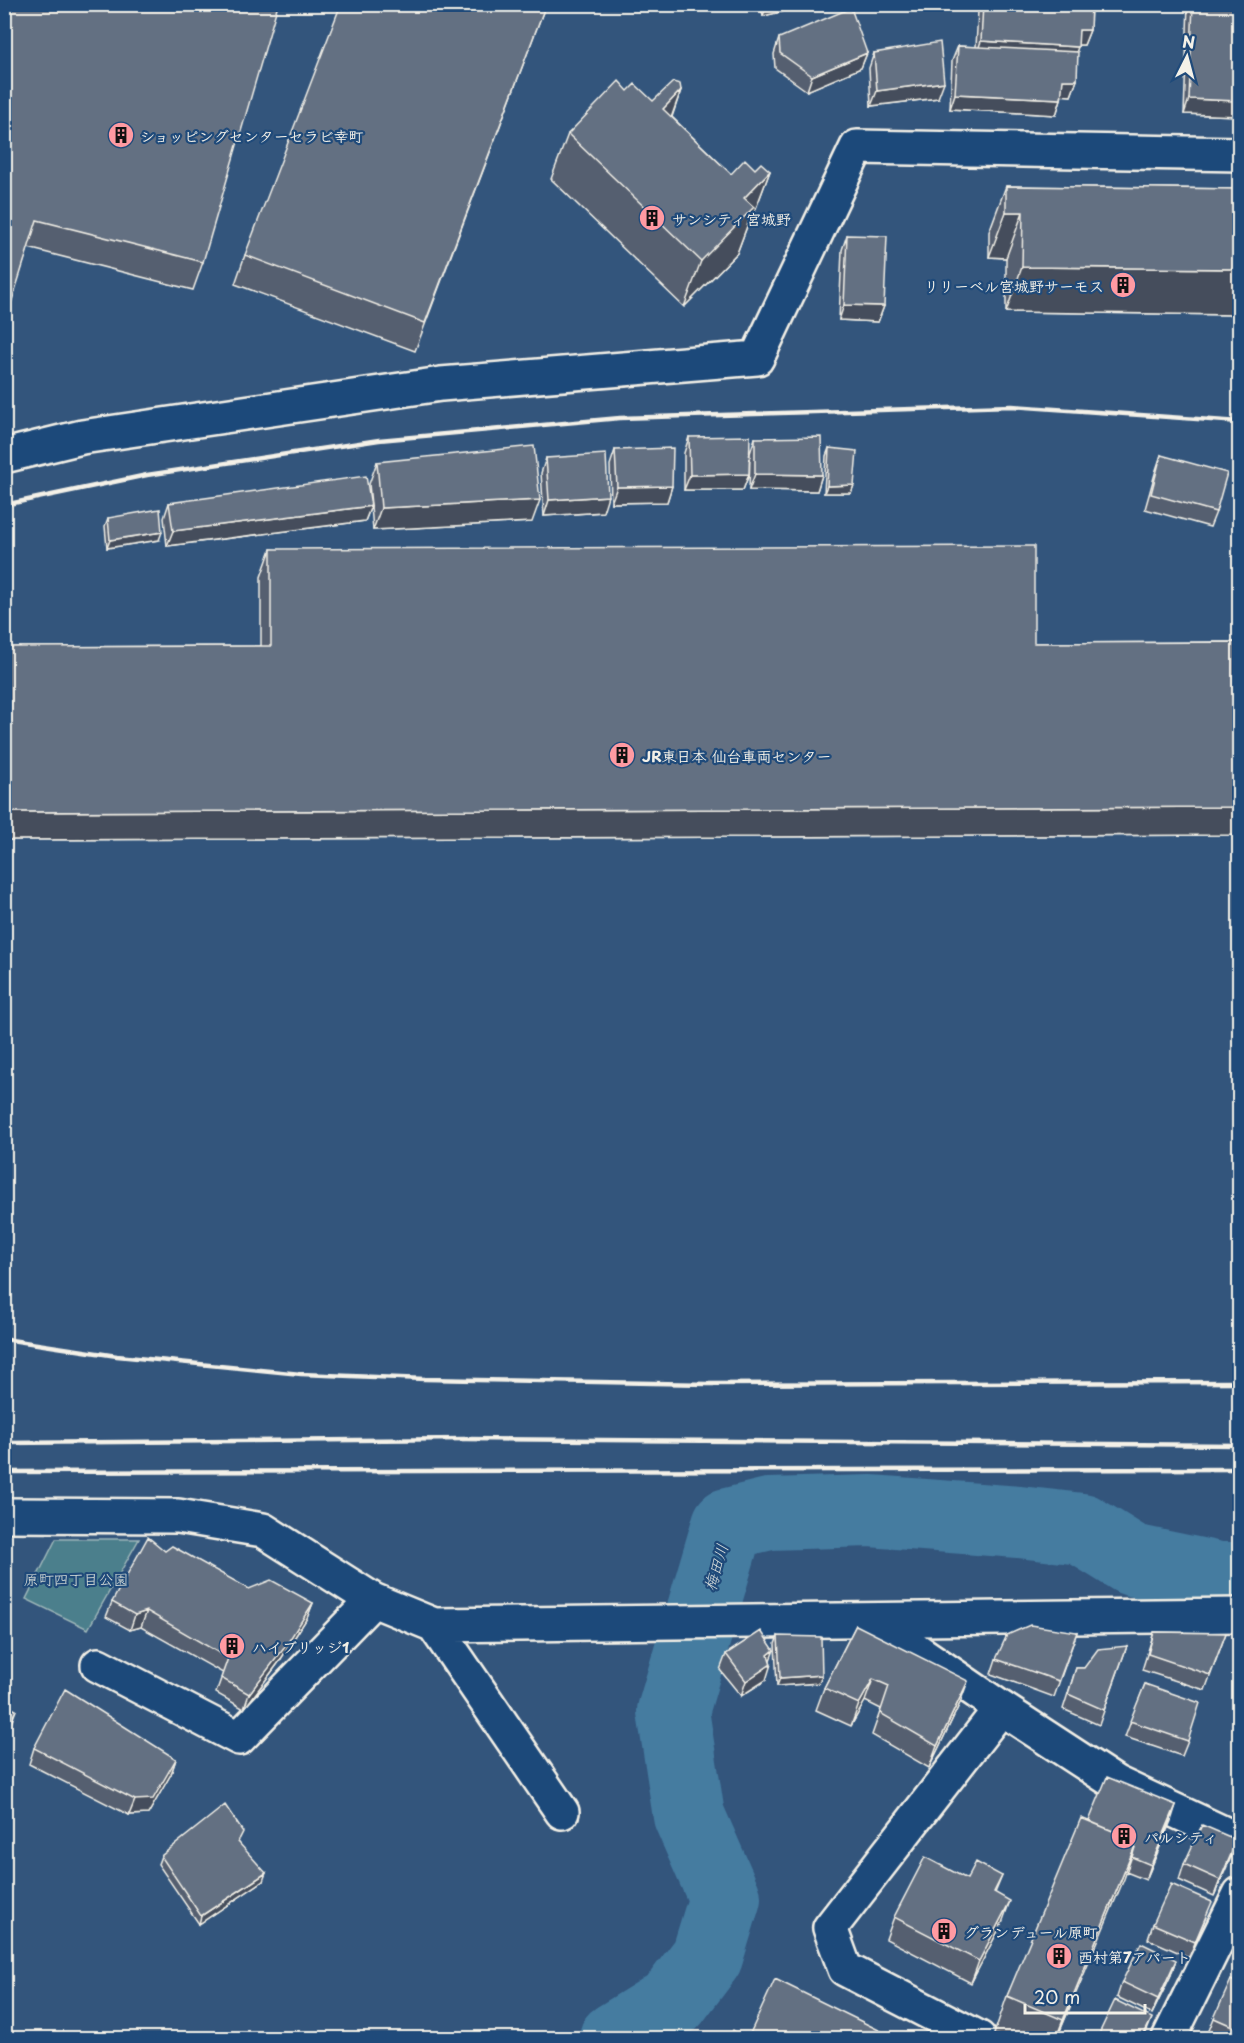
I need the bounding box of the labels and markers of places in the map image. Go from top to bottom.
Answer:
building icon: ショッピングセンターセラビ幸町 [106,120,136,150]
place label: ショッピングセンターセラビ幸町 [140,124,364,147]
building icon: サンシティ宮城野 [637,203,667,233]
place label: サンシティ宮城野 [672,207,791,230]
building icon: リリーベル宮城野サーモス [1108,270,1138,300]
place label: リリーベル宮城野サーモス [924,274,1104,297]
building icon: JR東日本 仙台車両センター [607,740,637,770]
place label: JR東日本 仙台車両センター [642,744,831,767]
building icon: ハイブリッジ1 [217,1631,247,1661]
place label: ハイブリッジ1 [252,1635,349,1658]
building icon: パルシティ [1109,1821,1139,1851]
place label: パルシティ [1144,1825,1218,1848]
building icon: グランデュール原町 [929,1916,959,1946]
place label: グランデュール原町 [964,1920,1098,1943]
building icon: 西村第7アパート [1044,1941,1074,1971]
place label: 西村第7アパート [1078,1945,1191,1968]

